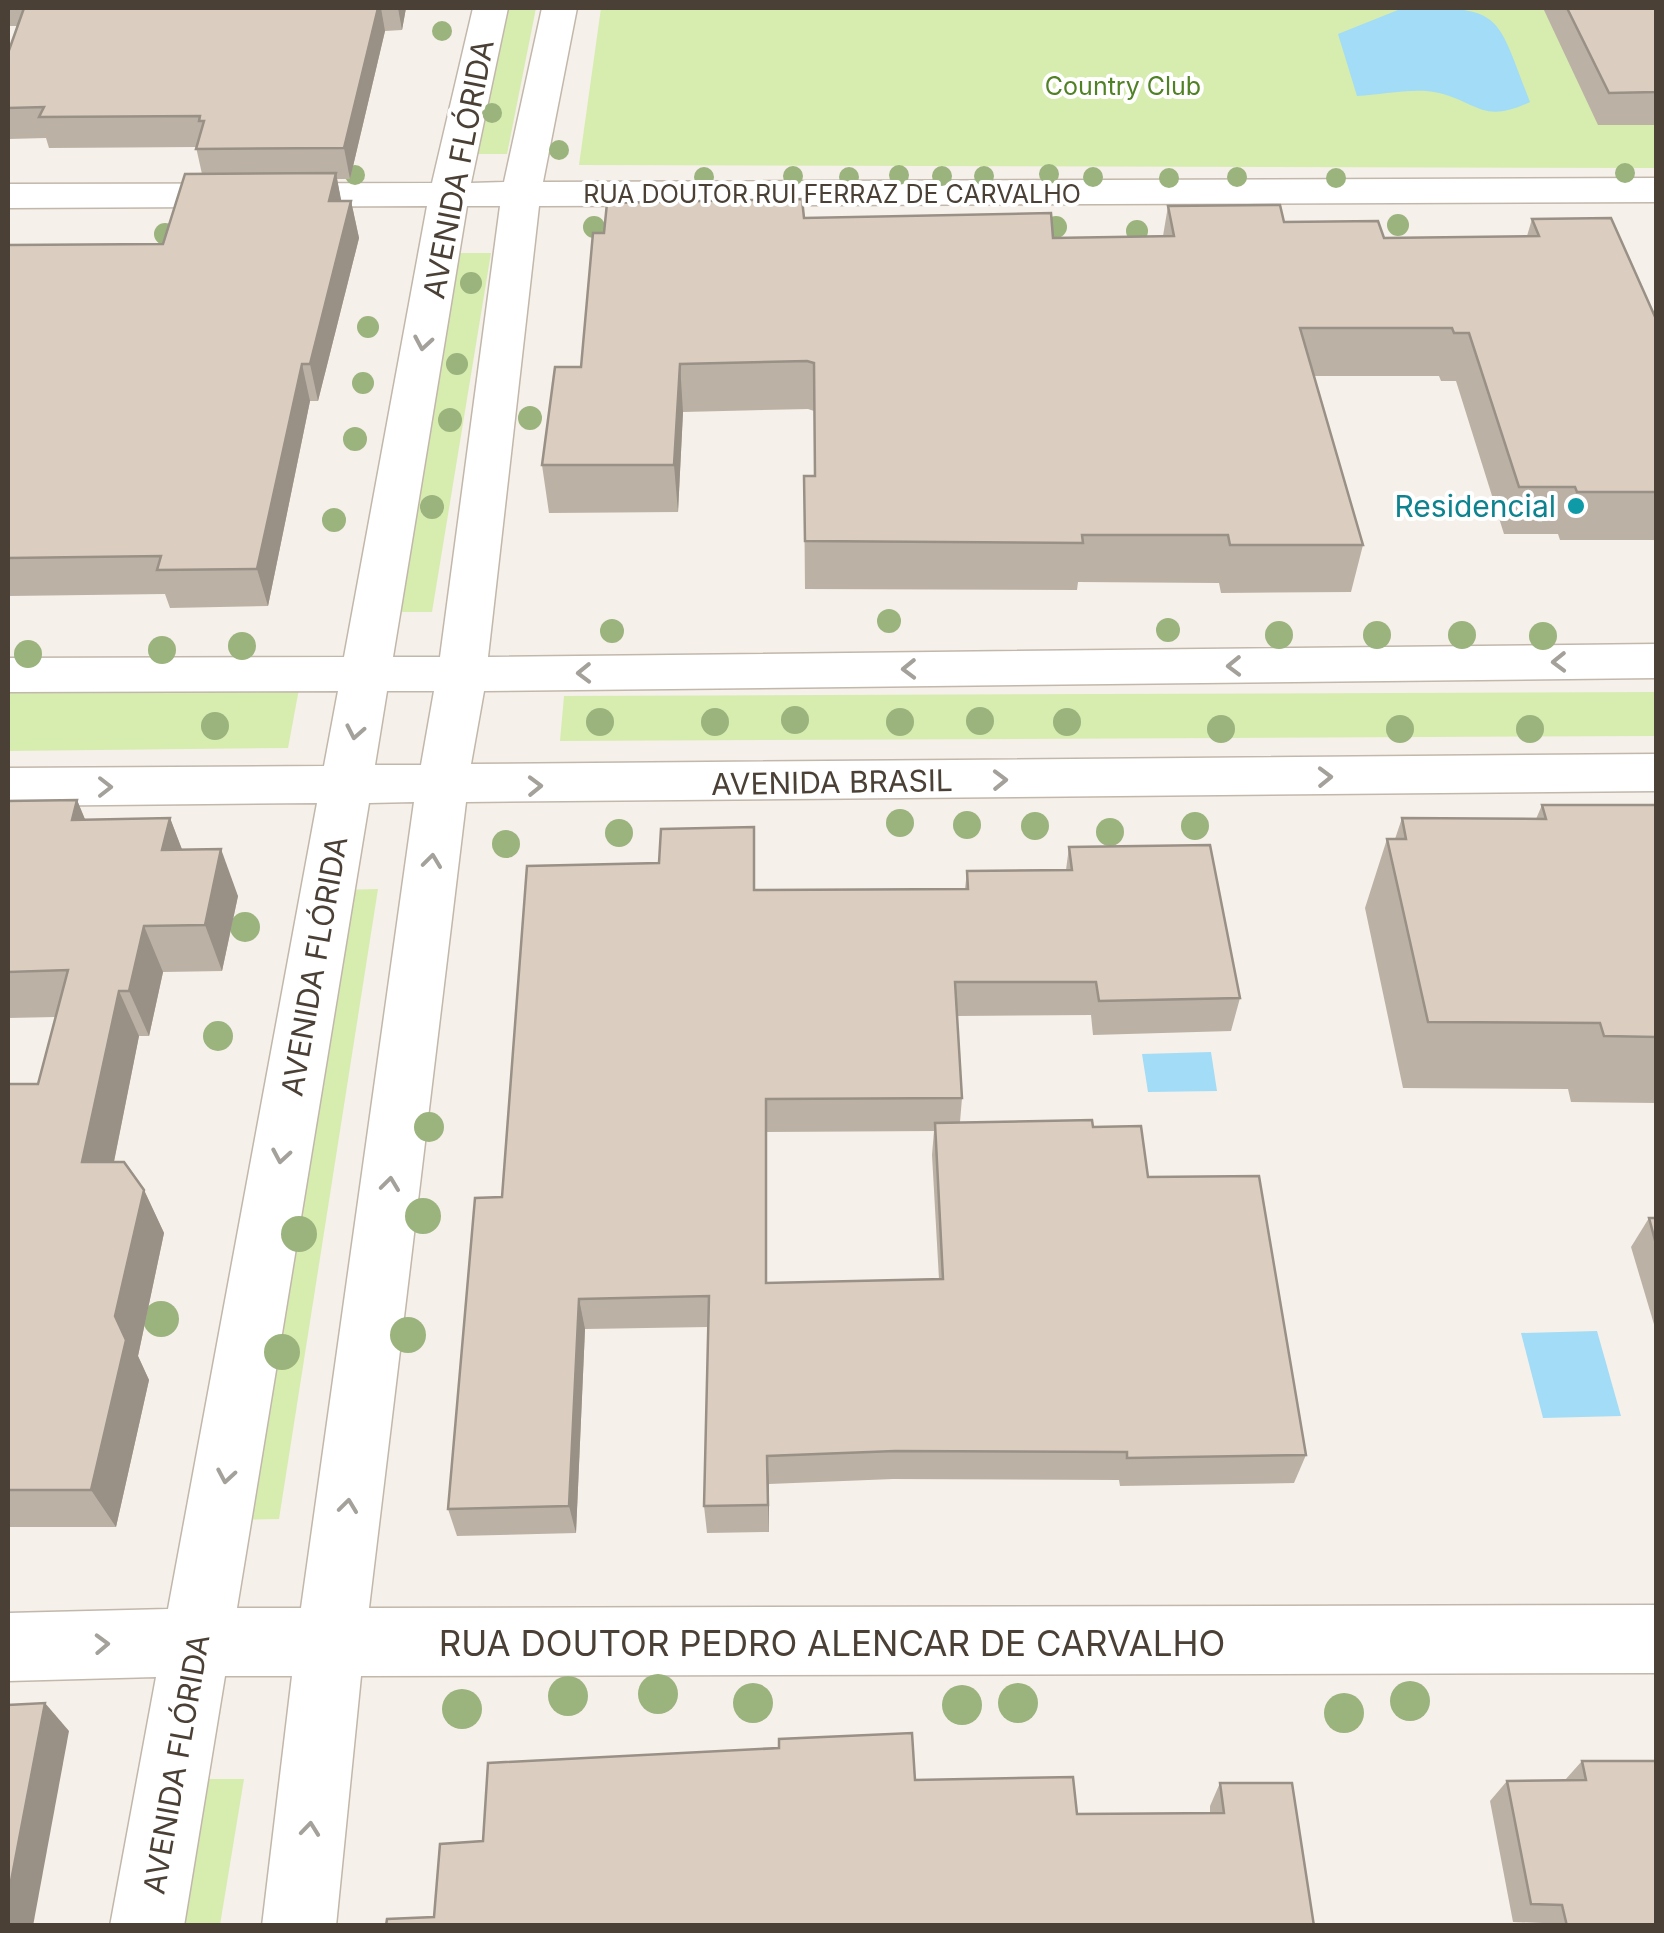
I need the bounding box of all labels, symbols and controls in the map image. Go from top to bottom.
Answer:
street label: AVENIDA FLÓRIDA [415,36,501,302]
park label: Country Club [1045,71,1201,101]
street label: RUA DOUTOR RUI FERRAZ DE CARVALHO [583,179,1081,209]
one-way arrow [413,335,434,352]
place label: Residencial [1394,488,1556,524]
marker: Residencial [1565,495,1587,517]
one-way arrow [1551,651,1566,673]
one-way arrow [1226,655,1242,676]
one-way arrow [901,659,917,680]
one-way arrow [576,662,592,684]
one-way arrow [345,724,366,741]
street label: AVENIDA BRASIL [711,762,953,802]
one-way arrow [1317,766,1333,787]
one-way arrow [992,770,1008,791]
one-way arrow [527,775,543,796]
one-way arrow [98,776,113,798]
street label: AVENIDA FLÓRIDA [273,833,355,1099]
one-way arrow [421,853,442,869]
one-way arrow [271,1148,292,1164]
one-way arrow [379,1175,400,1191]
one-way arrow [216,1468,237,1484]
one-way arrow [337,1497,358,1513]
street label: RUA DOUTOR PEDRO ALENCAR DE CARVALHO [439,1622,1225,1664]
street label: AVENIDA FLÓRIDA [135,1631,217,1897]
one-way arrow [95,1634,111,1655]
one-way arrow [299,1820,320,1836]

